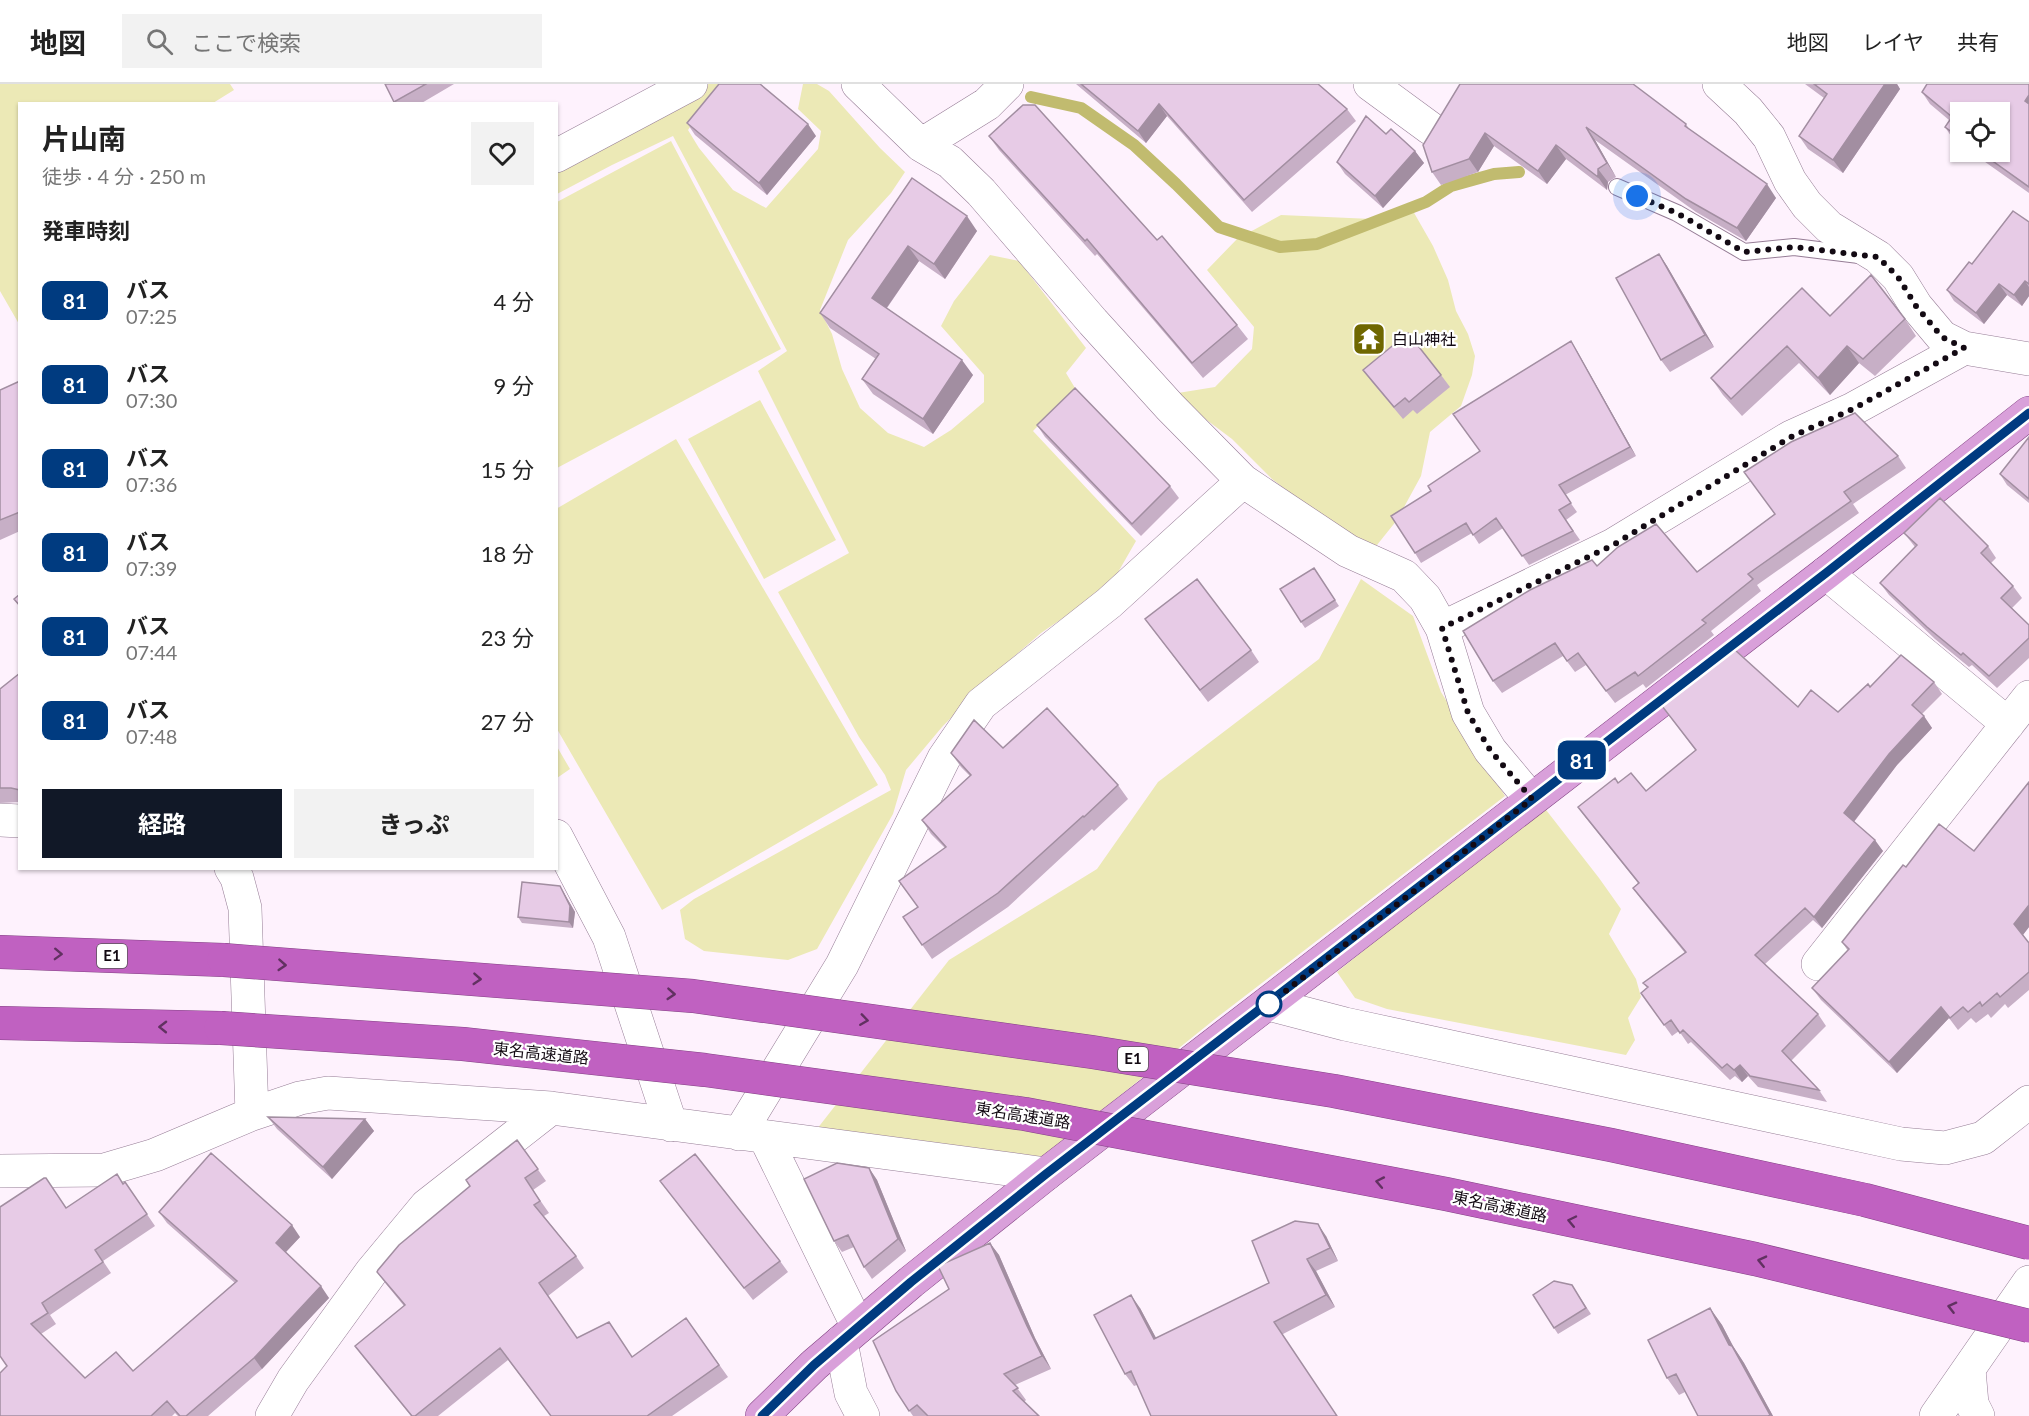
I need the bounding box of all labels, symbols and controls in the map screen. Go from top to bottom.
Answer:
search box [122,14,542,68]
text: 地図 [30,25,86,59]
icon: search [143,25,176,58]
text: ここで検索 [191,29,301,56]
text: 地図 [1787,29,1829,54]
text: レイヤ [1862,29,1924,54]
text: 共有 [1957,29,1999,54]
map controls [1950,102,2010,162]
button: locate [1950,102,2010,162]
text: 片山南 [42,121,126,155]
button: heart [471,122,534,185]
text: 徒歩 · 4 分 · 250 m [42,164,206,188]
your location [1622,181,1652,211]
text: 発車時刻 [42,217,130,244]
text: バス [126,276,170,303]
text: 81 [63,288,87,313]
text: 4 分 [494,288,534,315]
text: 07:25 [126,304,177,328]
temple icon: 白山神社 [1351,321,1387,357]
place label: 白山神社 [1392,329,1456,348]
text: バス [126,360,170,387]
text: 81 [63,372,87,397]
text: 9 分 [494,372,534,399]
text: 07:30 [126,388,177,412]
text: バス [126,444,170,471]
text: 81 [63,456,87,481]
text: 15 分 [481,456,534,483]
text: 07:36 [126,472,177,496]
text: バス [126,528,170,555]
text: 81 [63,540,87,565]
text: 18 分 [481,540,534,567]
text: 07:39 [126,556,177,580]
text: バス [126,612,170,639]
text: 81 [63,624,87,649]
text: 23 分 [481,624,534,651]
text: 07:44 [126,640,177,664]
text: バス [126,696,170,723]
text: 81 [63,708,87,733]
text: 27 分 [481,708,534,735]
text: 07:48 [126,724,177,748]
line badge: 81 [1555,740,1609,780]
text: 81 [1570,748,1594,773]
button: 経路 [42,789,282,858]
button: きっぷ [294,789,534,858]
road number: E1 [97,944,127,968]
one-way arrow [54,948,63,961]
one-way arrow [278,958,287,971]
one-way arrow [472,973,481,986]
one-way arrow [666,987,676,1000]
unlabelled marker [1256,991,1282,1017]
one-way arrow [860,1013,869,1025]
one-way arrow [158,1021,167,1033]
street label: 東名高速道路 [492,1038,590,1067]
road number: E1 [1118,1047,1148,1071]
street label: 東名高速道路 [974,1098,1072,1131]
one-way arrow [1376,1176,1386,1189]
street label: 東名高速道路 [1451,1186,1549,1225]
one-way arrow [1567,1215,1577,1228]
one-way arrow [1758,1255,1768,1268]
one-way arrow [1947,1302,1957,1315]

